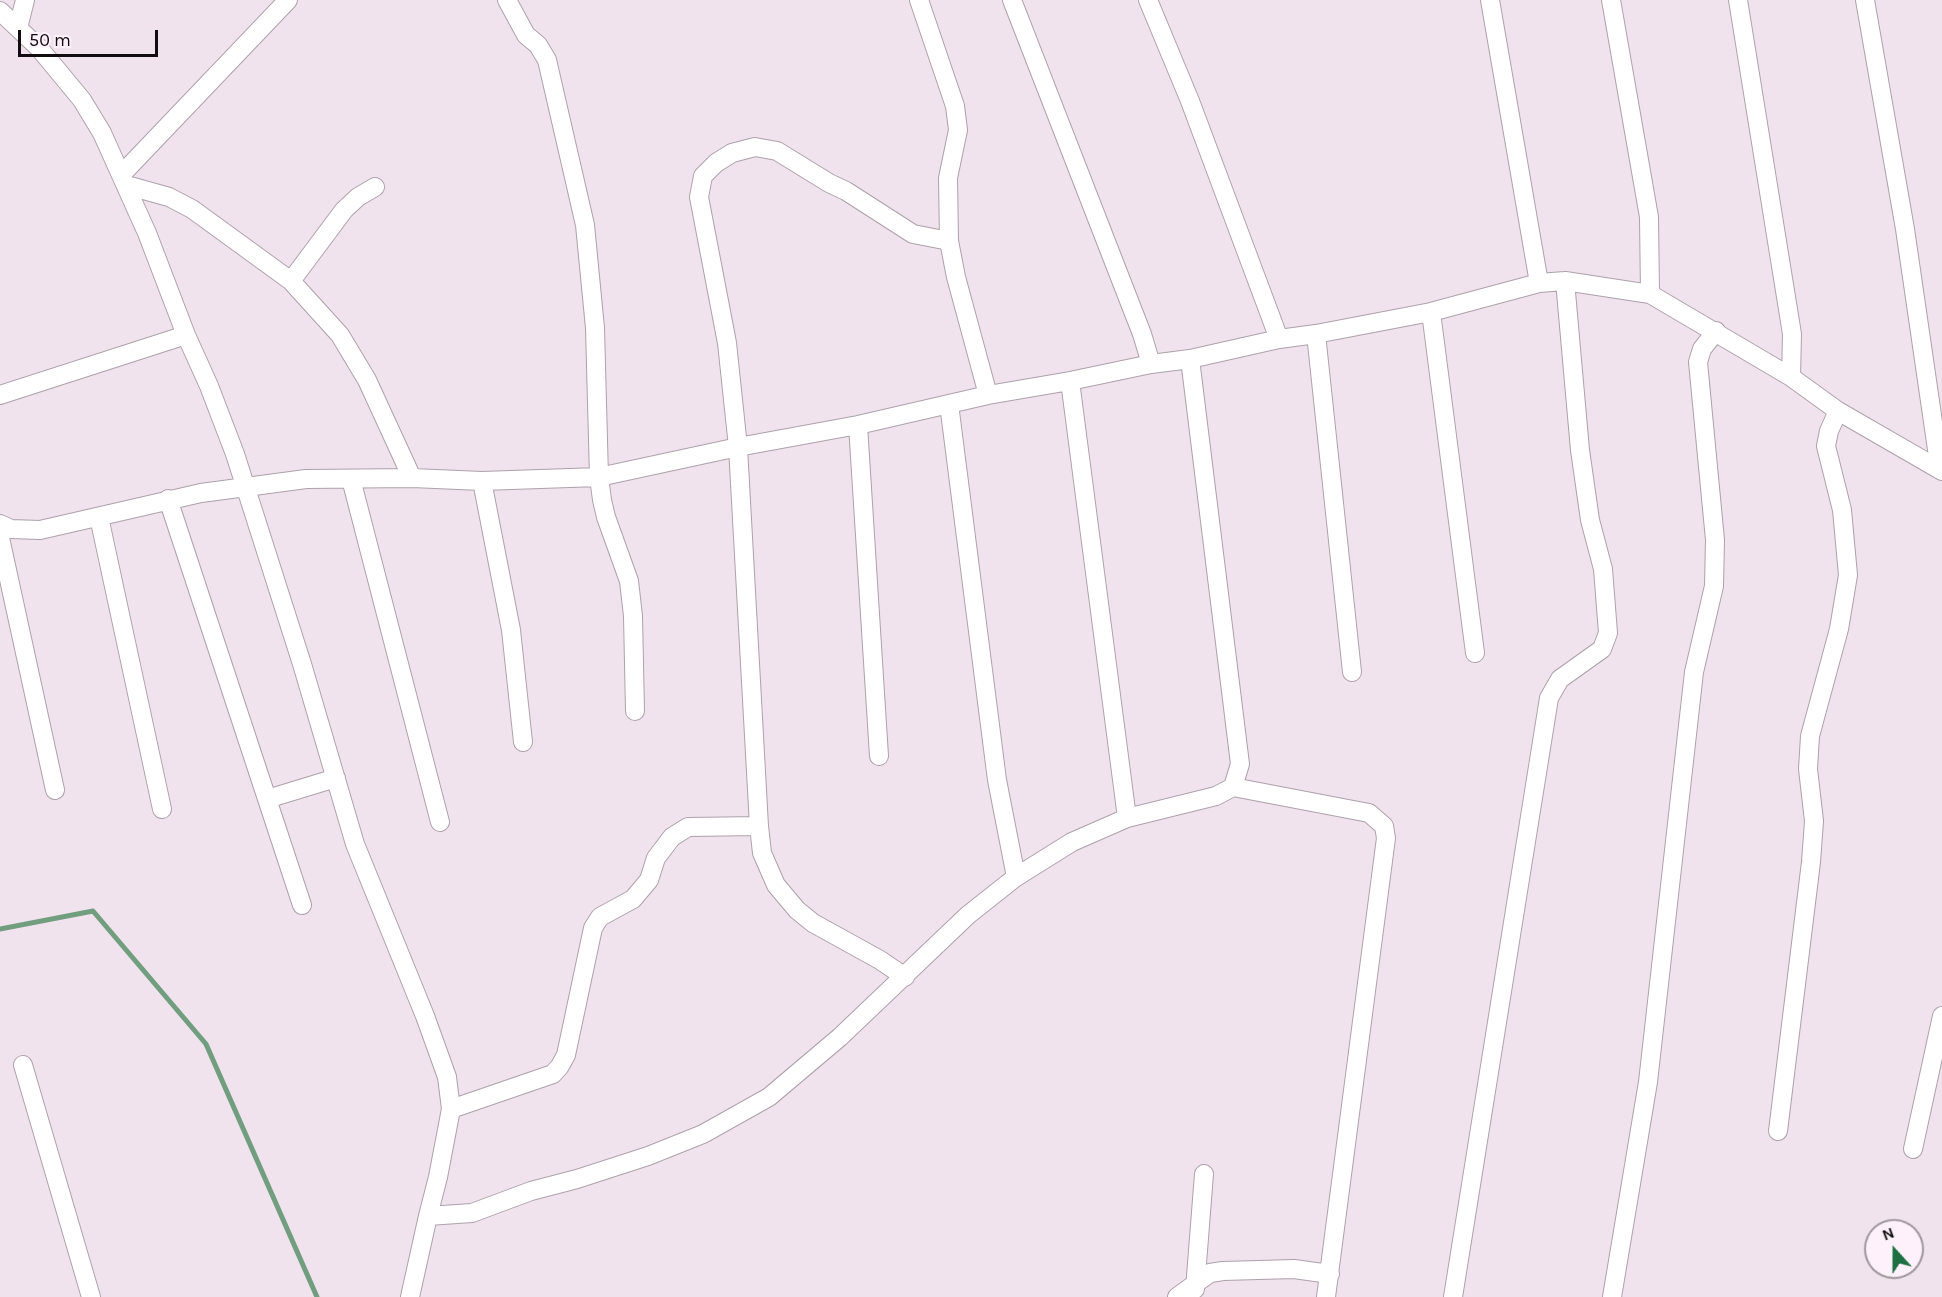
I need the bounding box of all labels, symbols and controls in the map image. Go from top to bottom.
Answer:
scale bar [21,18,160,56]
text: 50 m [29,29,71,51]
north arrow [1864,1219,1924,1279]
text: N [1879,1223,1897,1245]

